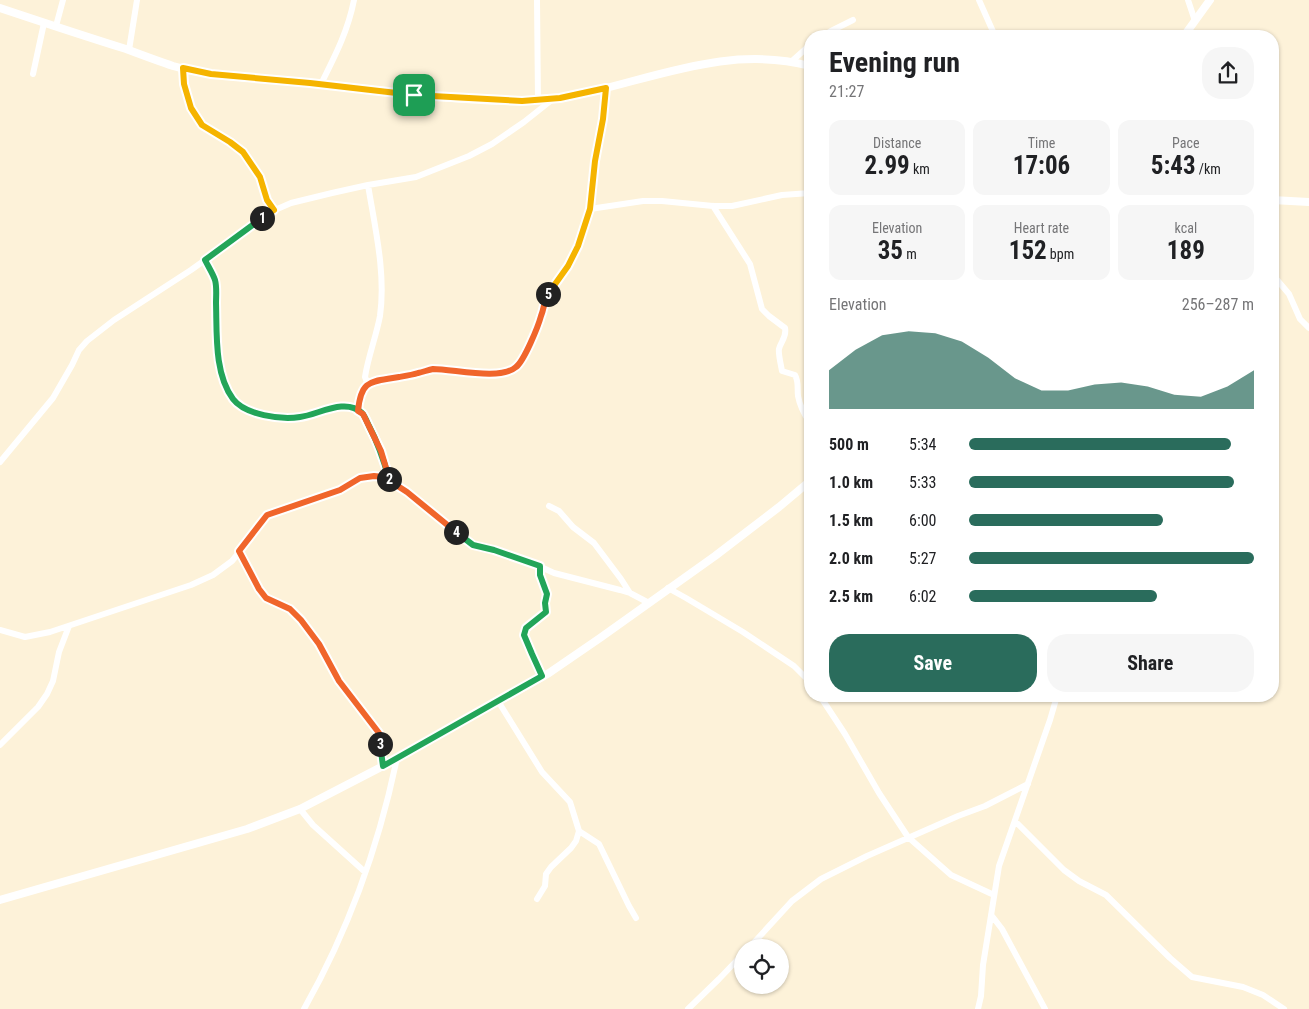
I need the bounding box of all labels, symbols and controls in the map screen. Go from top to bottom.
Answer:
text: Evening run [829,46,960,79]
button: share [1202,47,1254,99]
pin [393,74,435,116]
icon: arrive [400,81,428,109]
text: 21:27 [829,82,864,101]
text: Distance [873,135,921,151]
text: Time [1028,135,1055,151]
text: Pace [1172,135,1200,151]
text: 2.99 [865,151,910,180]
text: 17:06 [1013,151,1070,180]
text: 5:43 [1151,151,1196,180]
text: km [910,161,930,177]
text: /km [1196,161,1221,177]
pin: 1 [250,206,274,230]
text: 1 [259,210,266,226]
text: Elevation [872,220,922,236]
text: Heart rate [1014,220,1069,236]
text: kcal [1175,220,1197,236]
text: 35 [878,236,903,265]
text: 152 [1009,236,1047,265]
text: 189 [1167,236,1205,265]
text: m [903,246,917,262]
text: bpm [1047,246,1074,262]
pin: 5 [536,282,560,306]
text: 5 [545,286,552,302]
text: Elevation [829,295,887,314]
text: 256–287 m [1182,295,1254,314]
text: 500 m [829,435,869,454]
text: 5:34 [909,435,936,454]
pin: 2 [376,466,402,492]
text: 2 [386,471,393,487]
text: 1.0 km [829,473,873,492]
text: 5:33 [909,473,936,492]
text: 1.5 km [829,511,873,530]
text: 6:00 [909,511,936,530]
pin: 4 [444,520,468,544]
text: 4 [453,524,460,540]
text: 2.0 km [829,549,873,568]
text: 5:27 [909,549,936,568]
text: 2.5 km [829,587,873,606]
text: 6:02 [909,587,936,606]
button: Save [829,634,1037,692]
button: Share [1047,634,1254,692]
pin: 3 [368,732,392,756]
text: 3 [377,736,384,752]
map controls [734,939,789,994]
button: locate [734,939,789,994]

